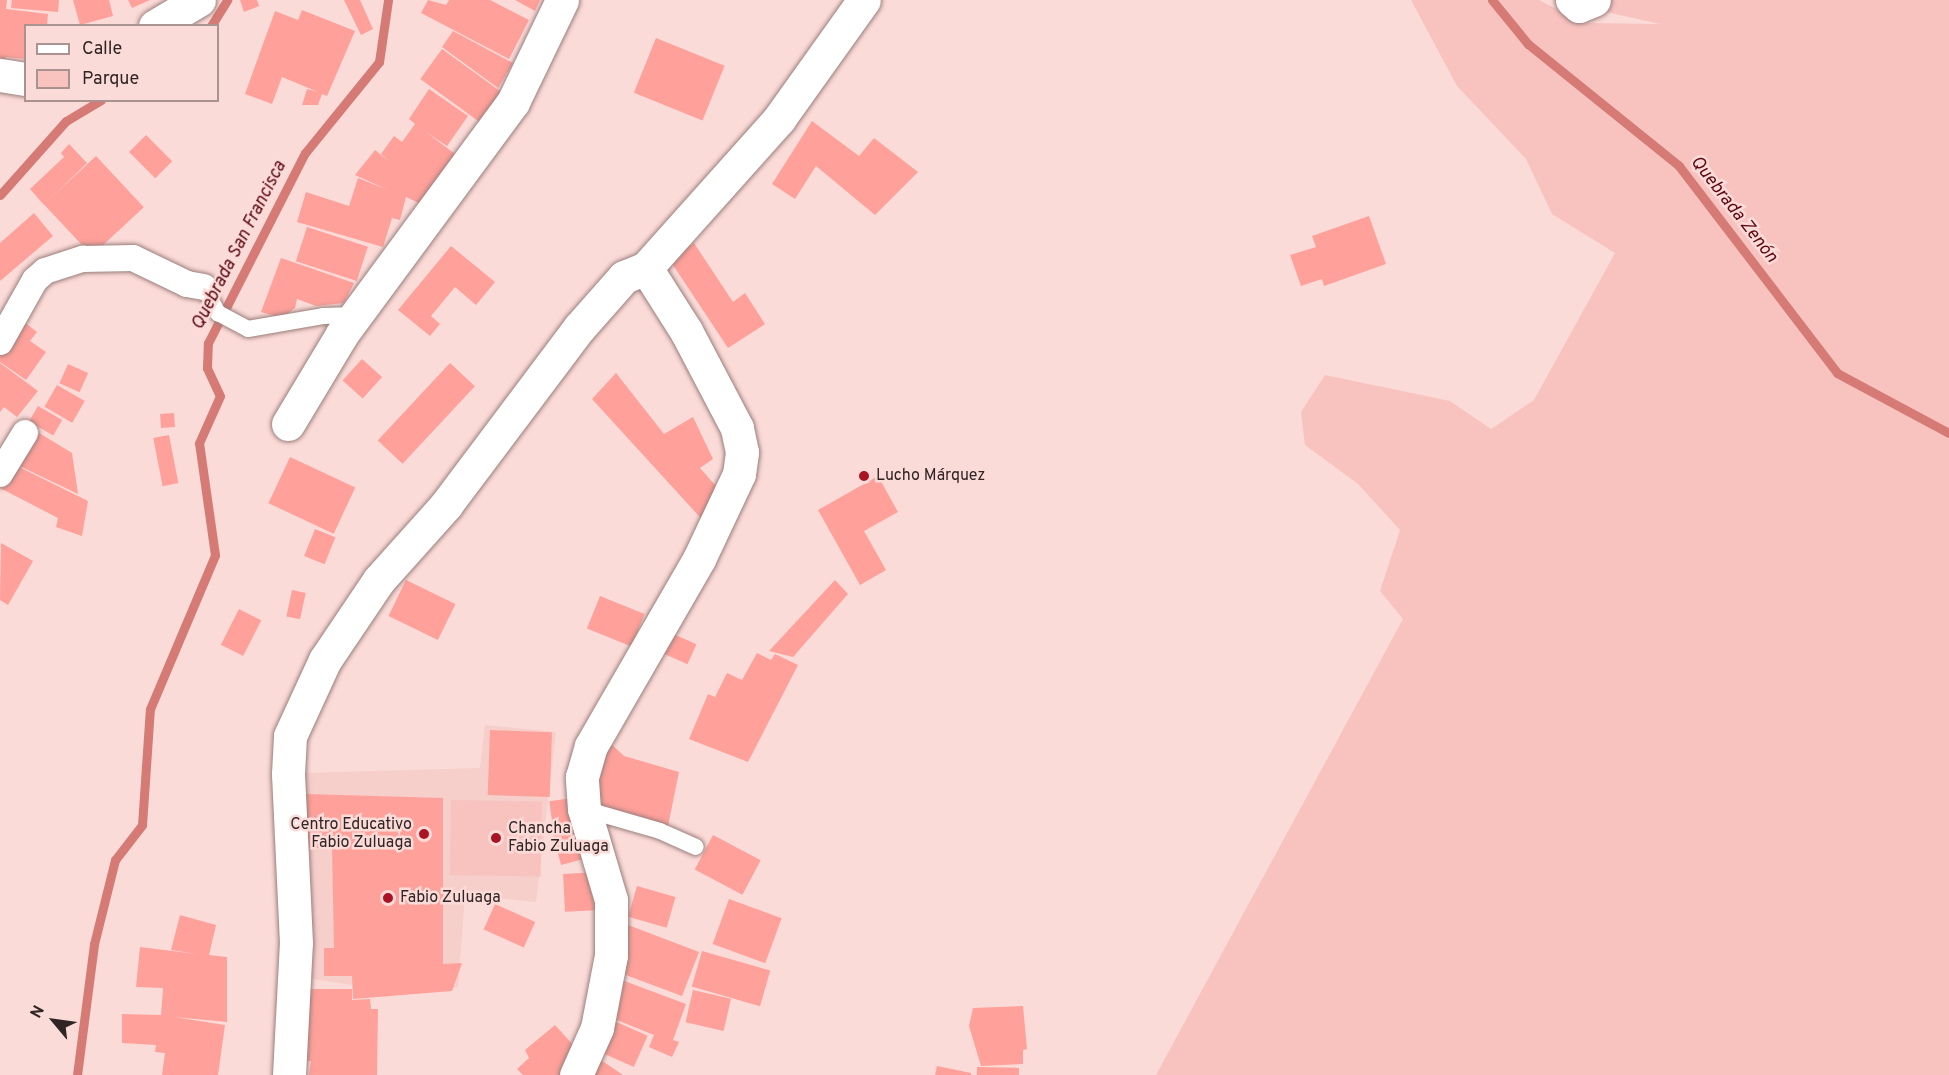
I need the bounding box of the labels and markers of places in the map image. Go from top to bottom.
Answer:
place label: Lucho Márquez [876,466,985,486]
marker: Lucho Márquez [857,469,871,483]
place label: Centro Educativo Fabio Zuluaga [290,815,412,853]
place label: Chancha Fabio Zuluaga [508,819,609,857]
marker: Centro Educativo Fabio Zuluaga [417,827,431,841]
marker: Chancha Fabio Zuluaga [489,831,503,845]
place label: Fabio Zuluaga [400,888,501,908]
marker: Fabio Zuluaga [381,891,395,905]

